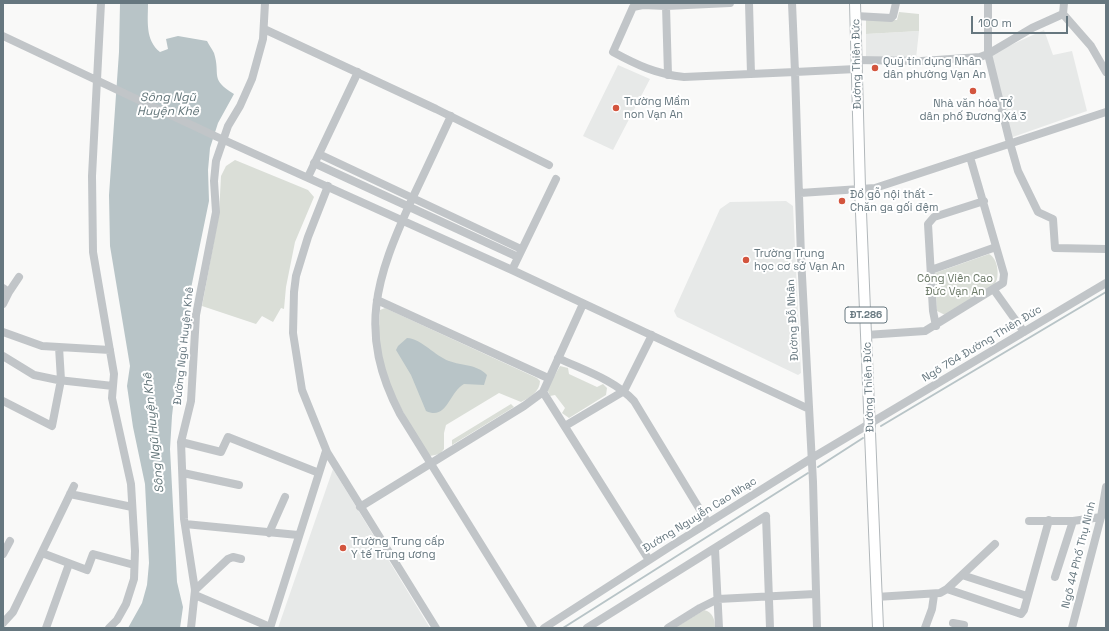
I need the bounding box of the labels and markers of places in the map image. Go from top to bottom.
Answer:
place label: Quỹ tín dụng Nhân dân phường Vạn An [883,55,986,81]
marker: Quỹ tín dụng Nhân dân phường Vạn An [870,63,880,73]
marker: Nhà văn hóa Tổ dân phố Đương Xá 3 [968,86,978,96]
place label: Trường Mầm non Vạn An [624,95,690,121]
place label: Nhà văn hóa Tổ dân phố Đương Xá 3 [919,97,1027,123]
marker: Trường Mầm non Vạn An [611,103,621,113]
place label: Đồ gỗ nội thất - Chăn ga gối đệm [850,188,938,214]
marker: Đồ gỗ nội thất - Chăn ga gối đệm [837,196,847,206]
place label: Trường Trung học cơ sở Vạn An [754,247,845,273]
marker: Trường Trung học cơ sở Vạn An [741,255,751,265]
place label: Trường Trung cấp Y tế Trung ương [351,535,444,561]
marker: Trường Trung cấp Y tế Trung ương [338,543,348,553]

